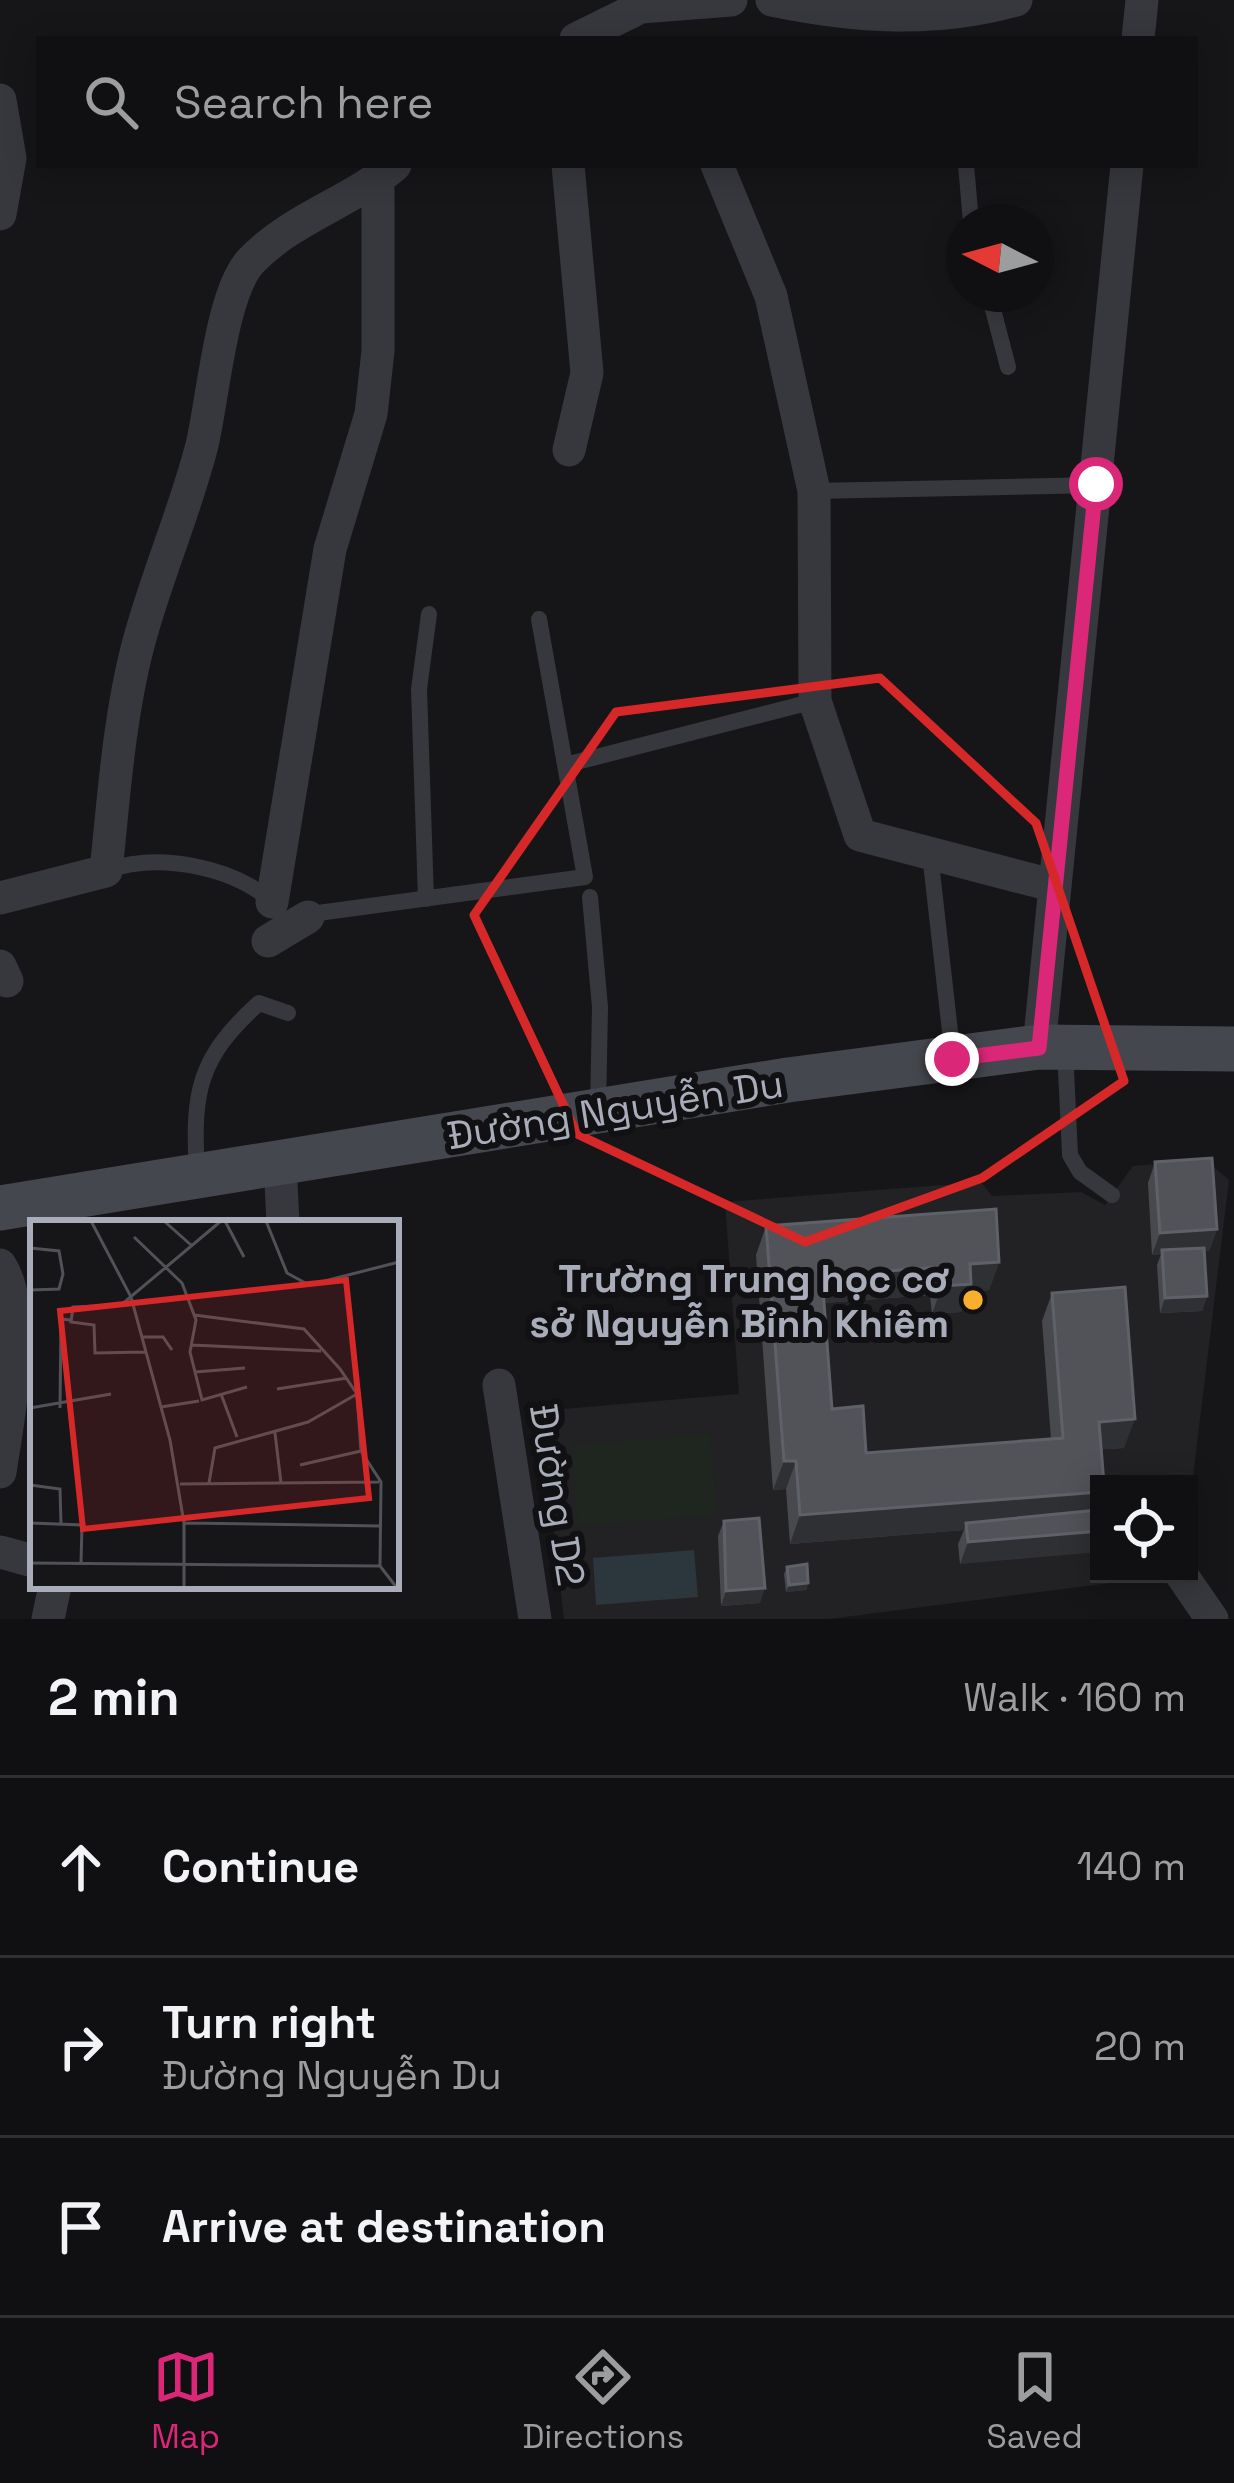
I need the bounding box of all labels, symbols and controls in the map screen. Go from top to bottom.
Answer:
search box [36,36,1198,168]
icon: search [78,69,144,135]
text: Search here [174,74,433,131]
north arrow [946,204,1054,312]
route start [1069,457,1123,511]
route end [925,1032,979,1086]
street label: Đường Nguyễn Du [444,1059,787,1160]
inset map [30,1220,399,1589]
place label: Trường Trung học cơ sở Nguyễn Bỉnh Khiêm [529,1254,949,1348]
marker: Trường Trung học cơ sở Nguyễn Bỉnh Khiêm [960,1287,986,1313]
street label: Đường D2 [519,1401,596,1590]
map controls [1090,1475,1198,1583]
button: locate [1090,1475,1198,1583]
text: 2 min [48,1665,180,1730]
text: Walk · 160 m [963,1673,1186,1722]
icon: ahead [48,1834,114,1900]
text: Continue [162,1838,359,1895]
text: 140 m [1077,1842,1186,1891]
text: Turn right [162,1994,376,2051]
icon: right [48,2014,114,2080]
text: 20 m [1094,2022,1186,2071]
text: Đường Nguyễn Du [162,2051,502,2100]
icon: arrive [48,2194,114,2260]
text: Arrive at destination [162,2198,606,2255]
tab: Map [151,2344,220,2458]
tab: Directions [522,2344,684,2458]
tab: Saved [987,2344,1083,2458]

